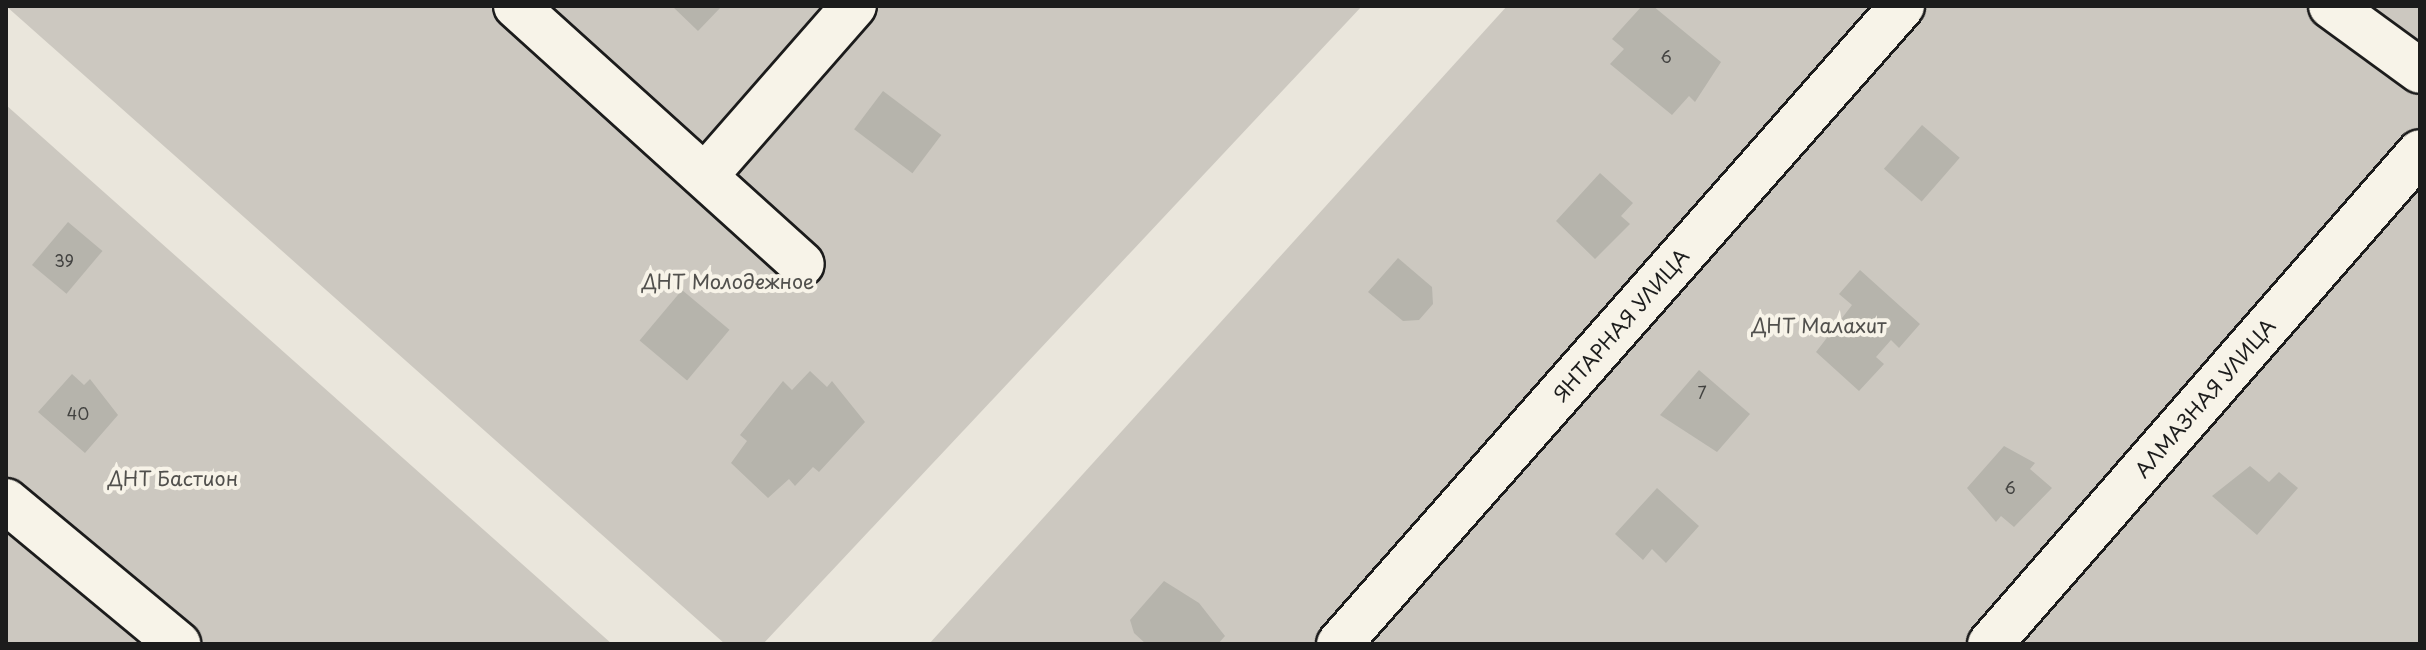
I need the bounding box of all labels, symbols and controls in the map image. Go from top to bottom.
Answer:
house number: 6 [1660,46,1672,66]
street label: ЯНТАРНАЯ УЛИЦА [1548,244,1694,406]
house number: 39 [54,250,74,270]
park label: ДНТ Молодежное [641,269,815,293]
park label: ДНТ Малахит [1751,313,1887,337]
street label: АЛМАЗНАЯ УЛИЦА [2130,314,2280,482]
house number: 7 [1697,382,1707,402]
house number: 40 [67,403,89,423]
park label: ДНТ Бастион [107,466,239,490]
house number: 6 [2004,477,2016,497]

